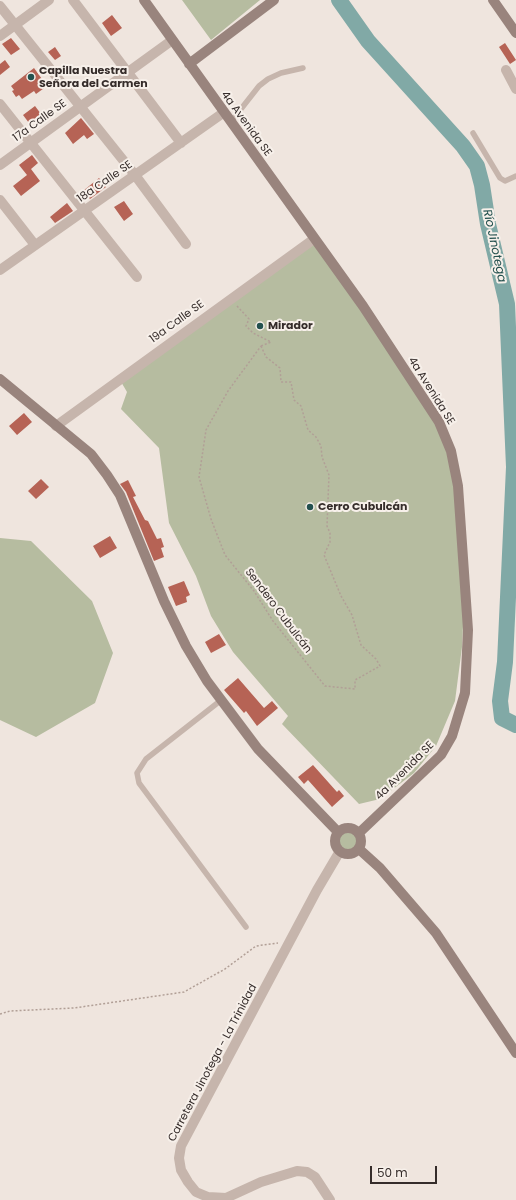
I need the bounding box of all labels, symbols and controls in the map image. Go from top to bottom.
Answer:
place label: Capilla Nuestra Señora del Carmen [39,64,148,90]
marker: Capilla Nuestra Señora del Carmen [26,72,36,82]
street label: 4a Avenida SE [218,89,274,159]
street label: 17a Calle SE [11,97,69,145]
street label: 18a Calle SE [75,158,135,206]
water label: Río Jinotega [479,208,509,284]
street label: 19a Calle SE [147,298,207,346]
place label: Mirador [268,319,313,333]
marker: Mirador [255,321,265,331]
street label: 4a Avenida SE [405,355,457,427]
place label: Cerro Cubulcán [318,500,407,514]
marker: Cerro Cubulcán [305,502,315,512]
street label: Sendero Cubulcán [242,566,314,656]
street label: 4a Avenida SE [373,739,437,803]
street label: Carretera Jinotega - La Trinidad [166,982,260,1144]
scale bar [372,1158,439,1184]
text: 50 m [377,1164,408,1181]

